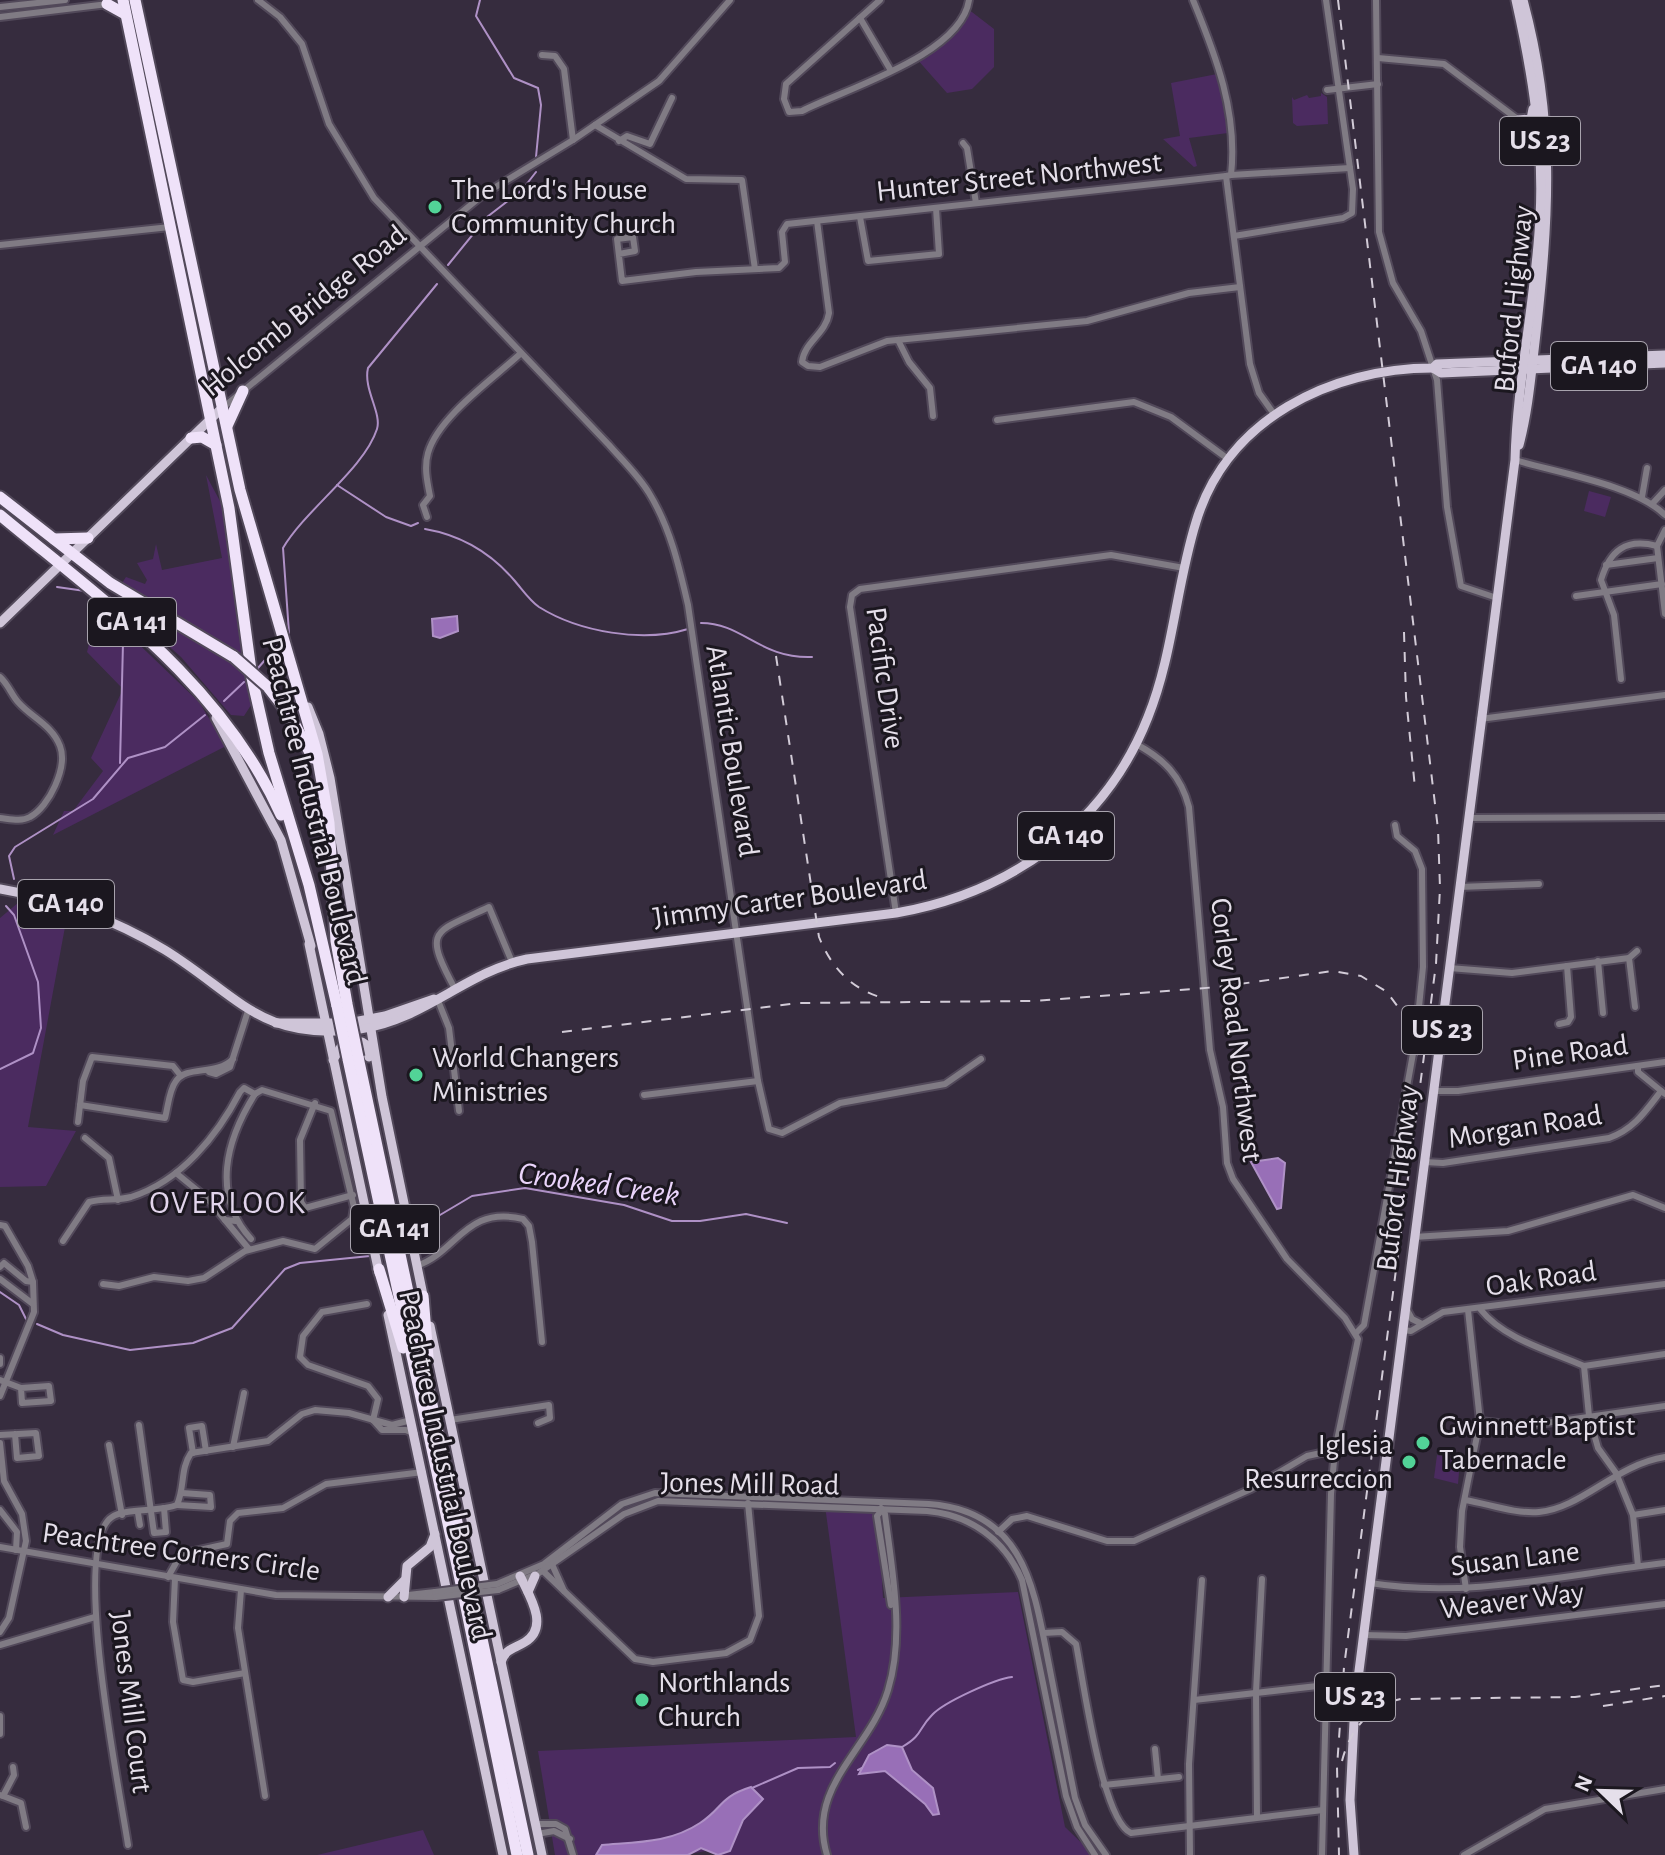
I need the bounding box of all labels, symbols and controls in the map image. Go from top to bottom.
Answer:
road number: US 23 [1500,117,1580,165]
street label: Hunter Street Northwest [875,147,1164,207]
place label: The Lord's House Community Church [451,175,676,239]
marker: The Lord's House Community Church [426,198,444,216]
street label: Buford Highway [1489,204,1539,394]
street label: Holcomb Bridge Road [196,219,412,403]
road number: GA 140 [1551,342,1647,390]
road number: GA 141 [88,598,176,646]
street label: Pacific Drive [860,605,910,751]
street label: Peachtree Industrial Boulevard [256,634,372,988]
street label: Atlantic Boulevard [700,643,764,859]
road number: GA 140 [1018,812,1114,860]
street label: Jimmy Carter Boulevard [651,865,929,933]
road number: GA 140 [18,880,114,928]
street label: Corley Road Northwest [1205,896,1267,1164]
road number: US 23 [1402,1006,1482,1054]
street label: Pine Road [1510,1030,1630,1076]
place label: World Changers Ministries [432,1043,619,1107]
marker: World Changers Ministries [407,1066,425,1084]
street label: Buford Highway [1372,1083,1424,1273]
street label: Morgan Road [1446,1100,1604,1154]
water label: Crooked Creek [516,1157,682,1211]
district label: OVERLOOK [149,1187,307,1219]
road number: GA 141 [351,1205,439,1253]
street label: Oak Road [1484,1256,1598,1302]
street label: Peachtree Industrial Boulevard [393,1287,497,1643]
place label: Gwinnett Baptist Tabernacle [1439,1411,1636,1475]
place label: Iglesia Resurreccion [1244,1430,1393,1494]
marker: Gwinnett Baptist Tabernacle [1414,1434,1432,1452]
marker: Iglesia Resurreccion [1400,1453,1418,1471]
street label: Jones Mill Road [660,1467,840,1501]
street label: Peachtree Corners Circle [40,1518,322,1586]
street label: Susan Lane [1449,1536,1581,1582]
street label: Weaver Way [1438,1577,1586,1625]
street label: Jones Mill Court [105,1609,157,1795]
place label: Northlands Church [658,1668,790,1732]
road number: US 23 [1315,1673,1395,1721]
marker: Northlands Church [633,1691,651,1709]
north arrow [1561,1751,1641,1831]
text: N [1570,1772,1597,1795]

